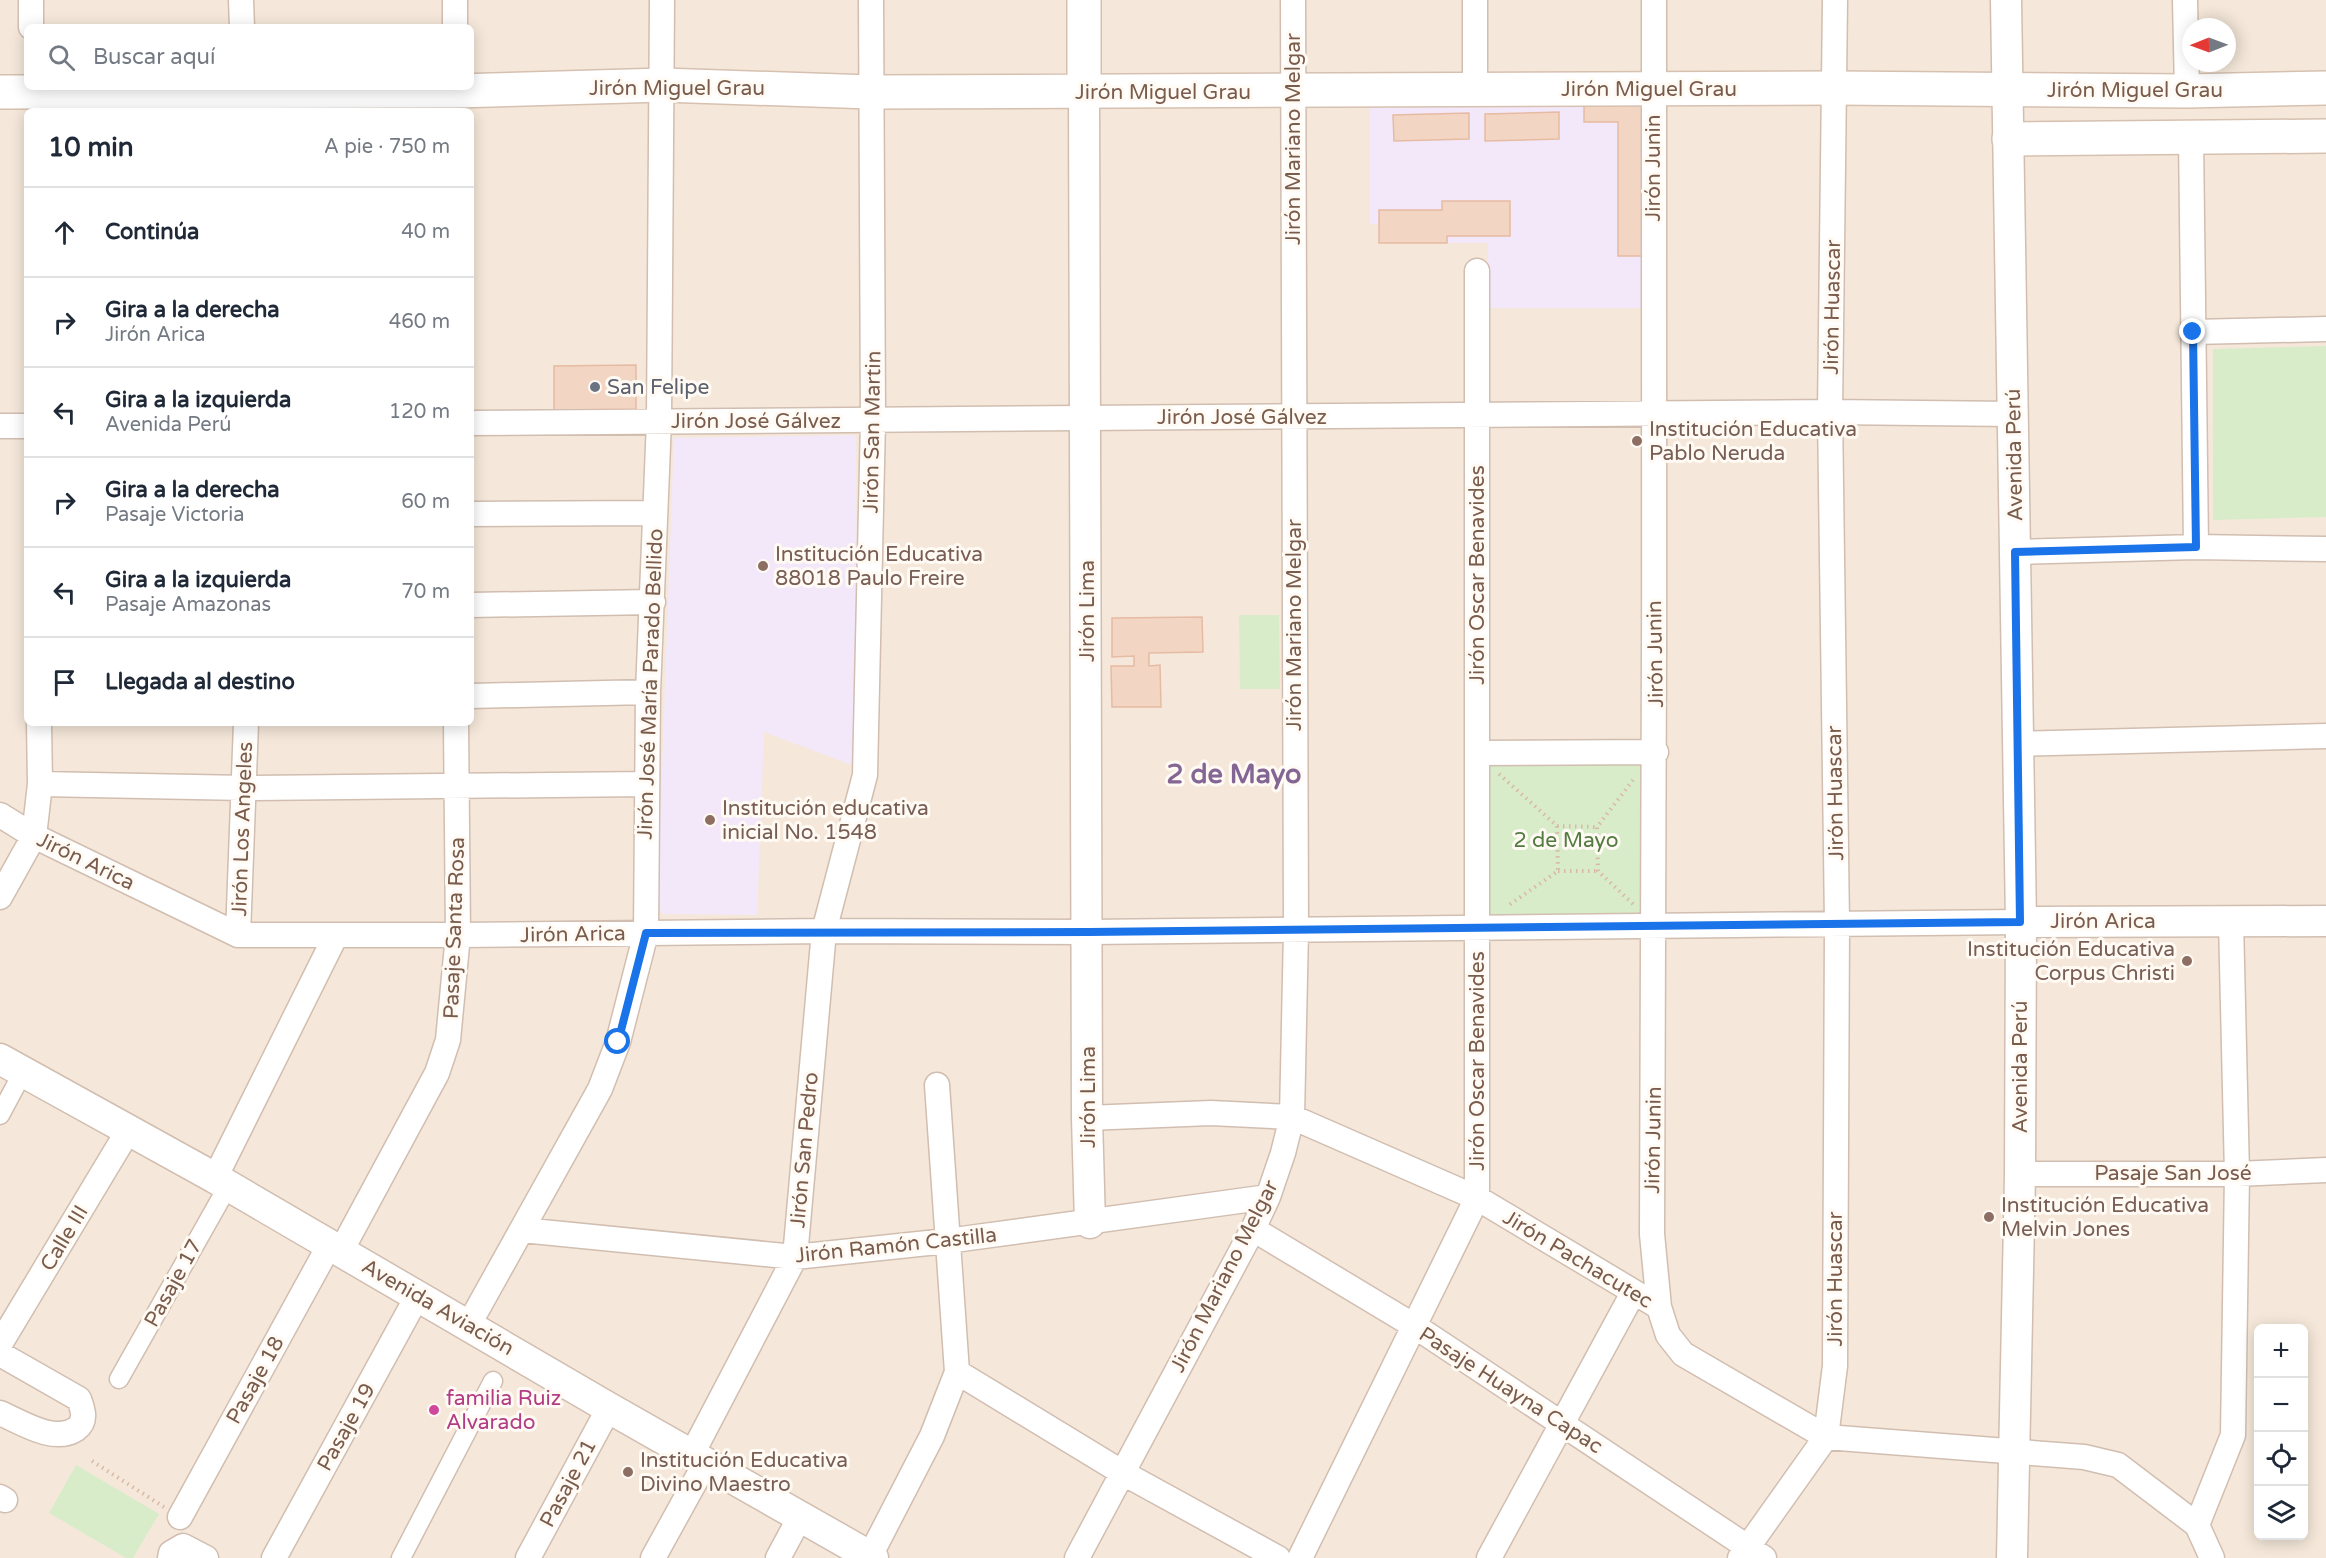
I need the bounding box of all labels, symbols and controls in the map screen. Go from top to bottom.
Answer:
north arrow [2182,18,2236,72]
search box [24,24,474,90]
street label: Jirón Mariano Melgar [1281,33,1306,245]
icon: search [45,41,78,74]
text: Buscar aquí [93,44,215,70]
street label: Jirón Miguel Grau [589,76,765,101]
street label: Jirón Miguel Grau [1561,77,1737,102]
street label: Jirón Miguel Grau [2047,78,2223,103]
street label: Jirón Miguel Grau [1075,80,1251,105]
street label: Jirón Junin [1641,114,1666,222]
text: 10 min [48,132,134,163]
text: A pie · 750 m [324,135,450,159]
icon: ahead [48,216,81,249]
text: Continúa [105,219,199,245]
text: 40 m [401,220,450,244]
street label: Jirón Huascar [1819,239,1846,375]
text: Gira a la derecha [105,297,280,323]
icon: right [48,306,81,339]
text: 460 m [389,310,450,334]
route end [2179,318,2205,344]
text: Jirón Arica [105,323,206,347]
street label: Jirón San Martin [859,350,886,514]
place label: San Felipe [607,375,710,400]
marker: San Felipe [588,380,602,394]
text: Gira a la izquierda [105,387,291,413]
street label: Avenida Perú [2001,388,2028,522]
icon: left [48,396,81,429]
text: 120 m [389,400,450,424]
street label: Jirón José Gálvez [1157,405,1327,430]
street label: Jirón José Gálvez [671,409,841,434]
text: Avenida Perú [105,413,232,437]
place label: Institución Educativa Pablo Neruda [1649,417,1857,466]
marker: Institución Educativa Pablo Neruda [1630,434,1644,448]
street label: Jirón Oscar Benavides [1465,465,1490,685]
text: Gira a la derecha [105,477,280,503]
icon: right [48,486,81,519]
text: 60 m [401,490,450,514]
text: Pasaje Victoria [105,503,244,527]
street label: Jirón Mariano Melgar [1282,519,1307,731]
street label: Jirón José María Parado Bellido [633,528,668,840]
place label: Institución Educativa 88018 Paulo Freire [775,542,983,591]
marker: Institución Educativa 88018 Paulo Freire [756,559,770,573]
street label: Jirón Lima [1075,560,1100,662]
text: Gira a la izquierda [105,567,291,593]
icon: left [48,576,81,609]
text: 70 m [401,580,450,604]
text: Pasaje Amazonas [105,593,271,617]
street label: Jirón Junin [1642,600,1669,708]
icon: arrive [48,666,81,699]
text: Llegada al destino [105,669,295,695]
street label: Jirón Huascar [1822,725,1849,861]
street label: Jirón Los Angeles [227,741,258,917]
district label: 2 de Mayo [1166,758,1302,791]
place label: Institución educativa inicial No. 1548 [722,796,929,845]
marker: Institución educativa inicial No. 1548 [703,813,717,827]
street label: Jirón Arica [33,827,139,896]
park label: 2 de Mayo [1513,828,1619,853]
street label: Pasaje Santa Rosa [439,837,470,1019]
street label: Jirón Arica [2050,909,2156,934]
street label: Jirón Arica [520,921,626,948]
place label: Institución Educativa Corpus Christi [1967,937,2175,986]
street label: Jirón Oscar Benavides [1465,951,1490,1171]
marker: Institución Educativa Corpus Christi [2180,954,2194,968]
street label: Avenida Perú [2008,1001,2033,1133]
route start [604,1028,630,1054]
street label: Jirón Lima [1076,1046,1101,1148]
street label: Jirón San Pedro [785,1071,824,1229]
street label: Jirón Junin [1640,1086,1667,1194]
street label: Pasaje San José [2094,1161,2252,1186]
street label: Jirón Mariano Melgar [1165,1176,1284,1376]
place label: Institución Educativa Melvin Jones [2001,1193,2209,1242]
street label: Calle III [35,1201,94,1276]
street label: Jirón Pachacutec [1499,1205,1657,1314]
marker: Institución Educativa Melvin Jones [1982,1210,1996,1224]
street label: Jirón Huascar [1823,1211,1848,1347]
street label: Jirón Ramón Castilla [794,1222,998,1269]
street label: Pasaje 17 [139,1235,208,1331]
street label: Avenida Aviación [357,1254,518,1361]
street label: Pasaje Huayna Capac [1414,1322,1607,1459]
map controls [2254,1324,2308,1540]
button: + [2254,1324,2308,1378]
street label: Pasaje 18 [221,1332,290,1428]
button: − [2254,1378,2308,1432]
street label: Pasaje 19 [312,1379,381,1475]
place label: familia Ruiz Alvarado [446,1386,561,1435]
marker: familia Ruiz Alvarado [427,1403,441,1417]
button: locate [2254,1432,2308,1486]
street label: Pasaje 21 [535,1435,602,1532]
place label: Institución Educativa Divino Maestro [640,1448,848,1497]
marker: Institución Educativa Divino Maestro [621,1465,635,1479]
button: layers [2254,1486,2308,1540]

